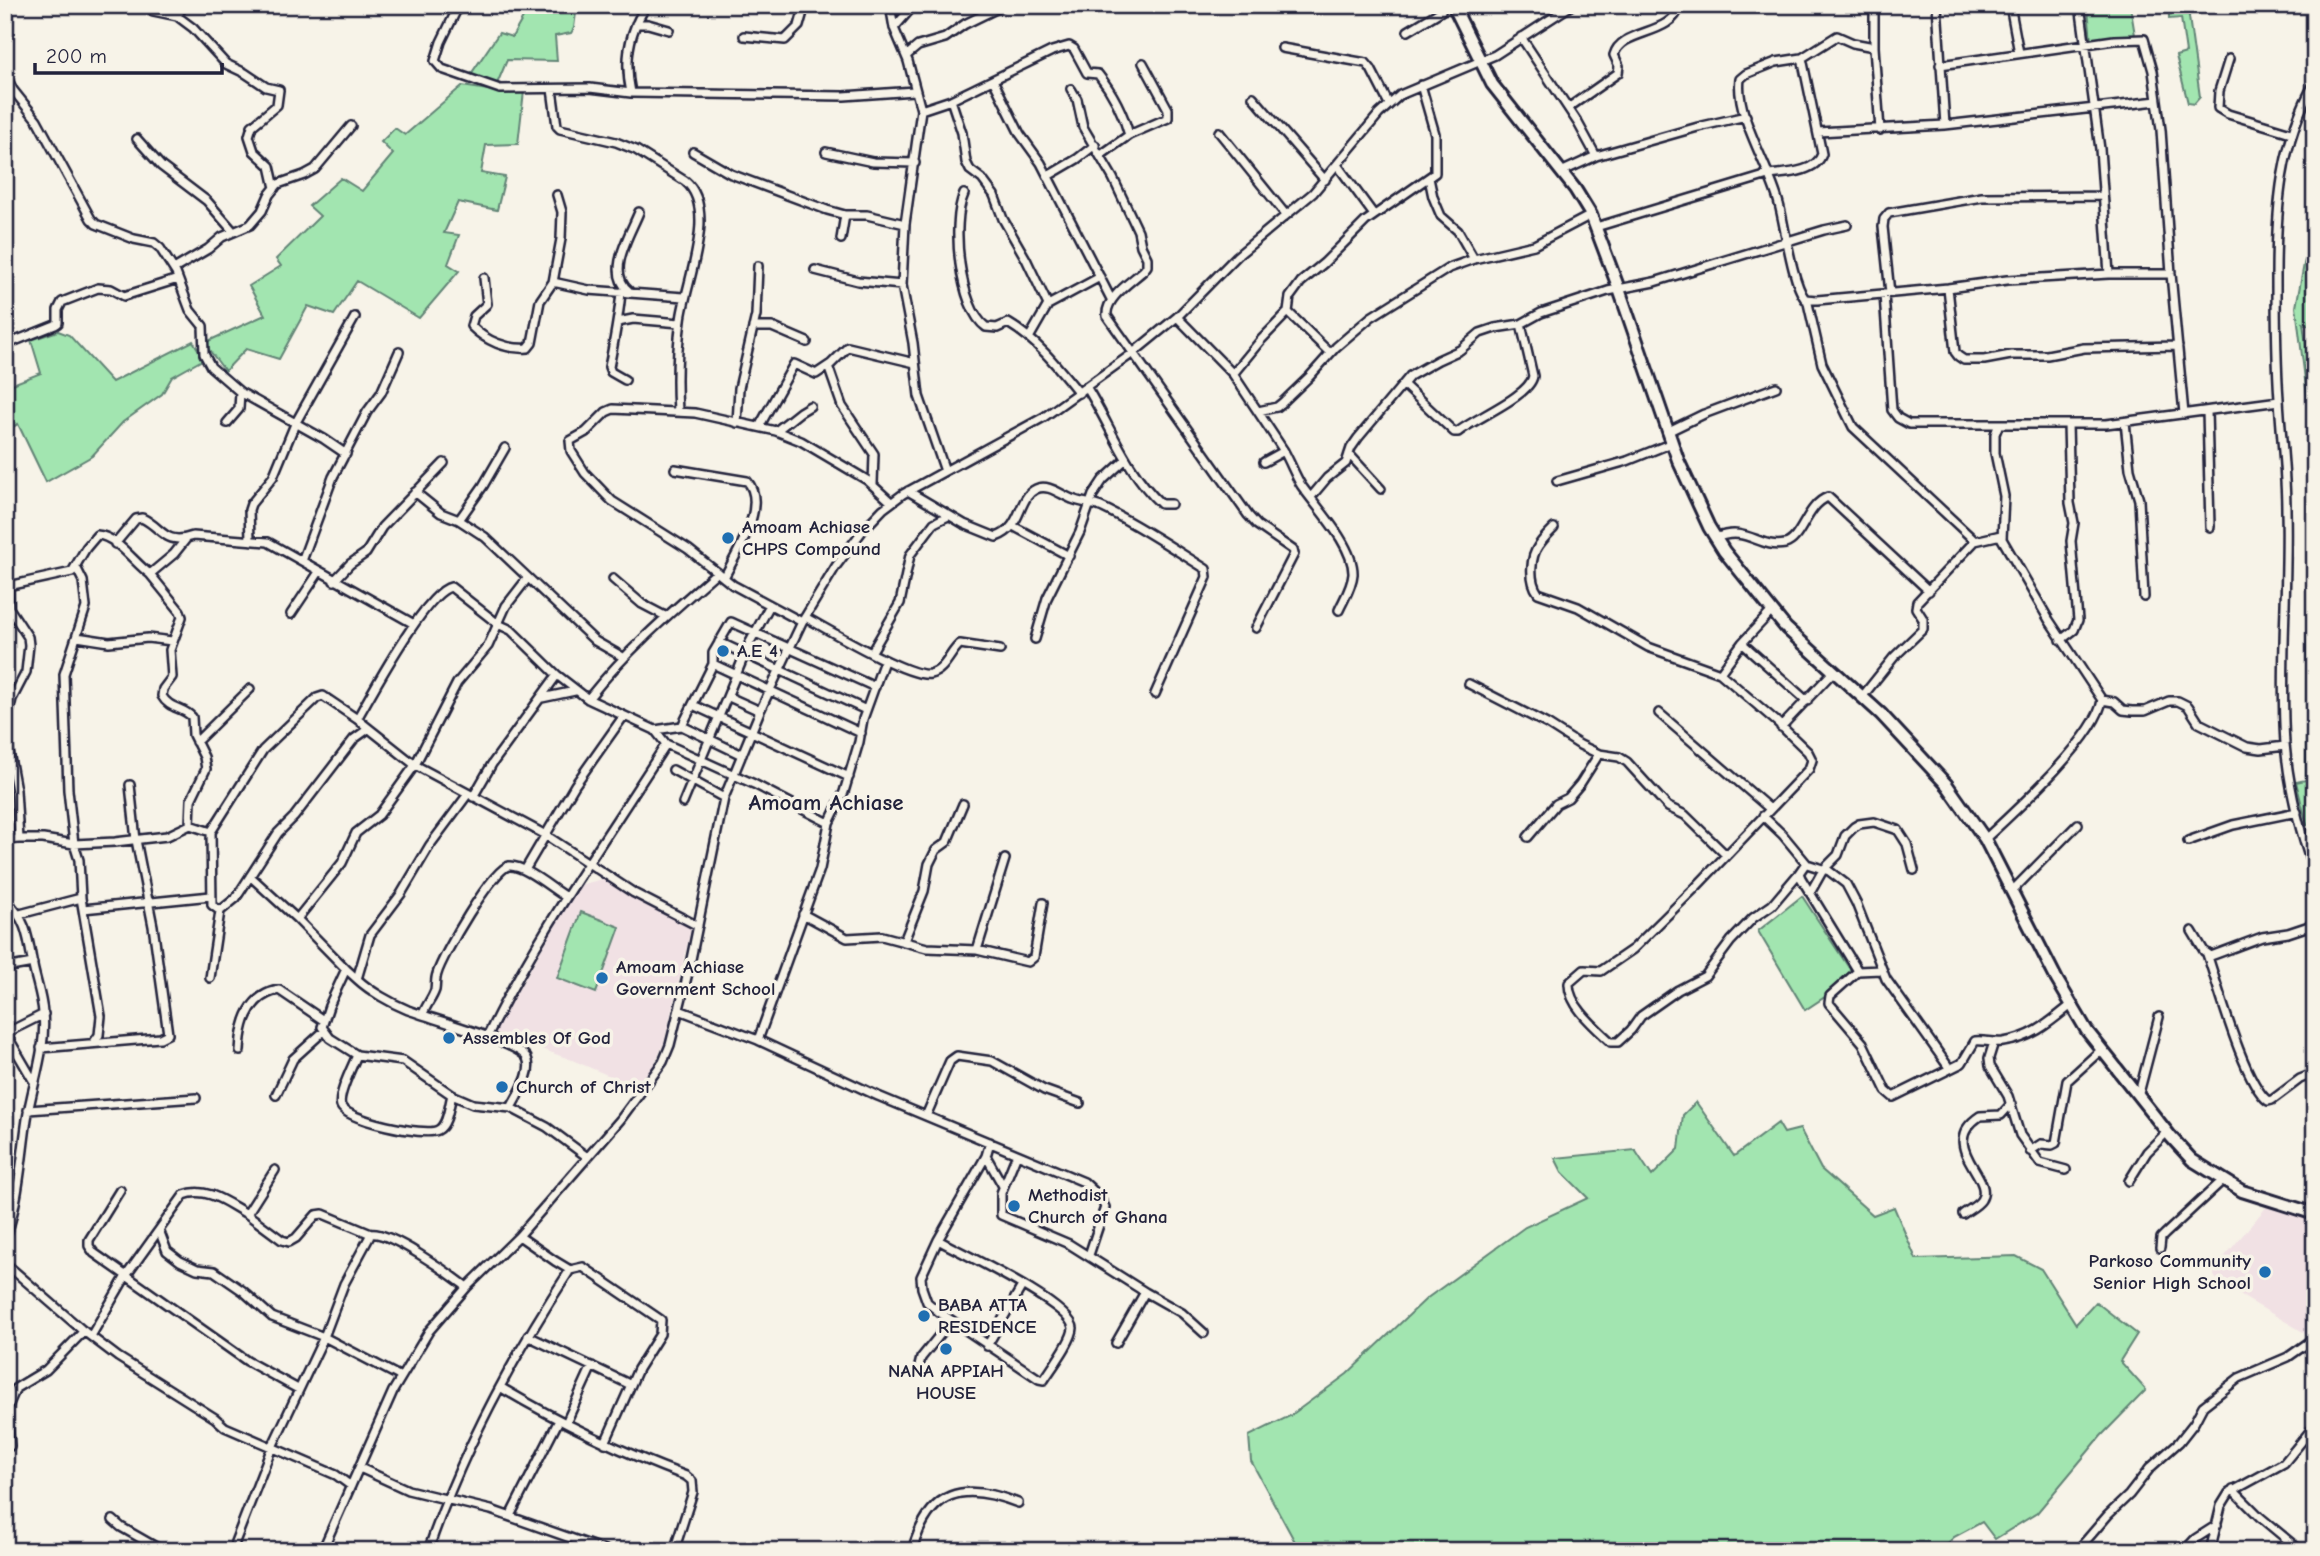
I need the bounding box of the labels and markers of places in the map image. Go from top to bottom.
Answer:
place label: Amoam Achiase CHPS Compound [742,516,881,560]
marker: Amoam Achiase CHPS Compound [720,530,736,546]
place label: A.E 4 [737,640,778,662]
marker: A.E 4 [715,643,731,659]
place label: Amoam Achiase Government School [616,956,775,1000]
marker: Amoam Achiase Government School [594,970,610,986]
place label: Assembles Of God [463,1027,611,1049]
marker: Assembles Of God [441,1030,457,1046]
place label: Church of Christ [516,1076,651,1098]
marker: Church of Christ [494,1079,510,1095]
place label: Methodist Church of Ghana [1028,1184,1168,1228]
marker: Methodist Church of Ghana [1006,1198,1022,1214]
place label: Parkoso Community Senior High School [2089,1250,2251,1294]
marker: Parkoso Community Senior High School [2257,1264,2273,1280]
place label: BABA ATTA RESIDENCE [938,1294,1037,1338]
marker: BABA ATTA RESIDENCE [916,1308,932,1324]
marker: NANA APPIAH HOUSE [938,1341,954,1357]
place label: NANA APPIAH HOUSE [888,1360,1004,1404]

